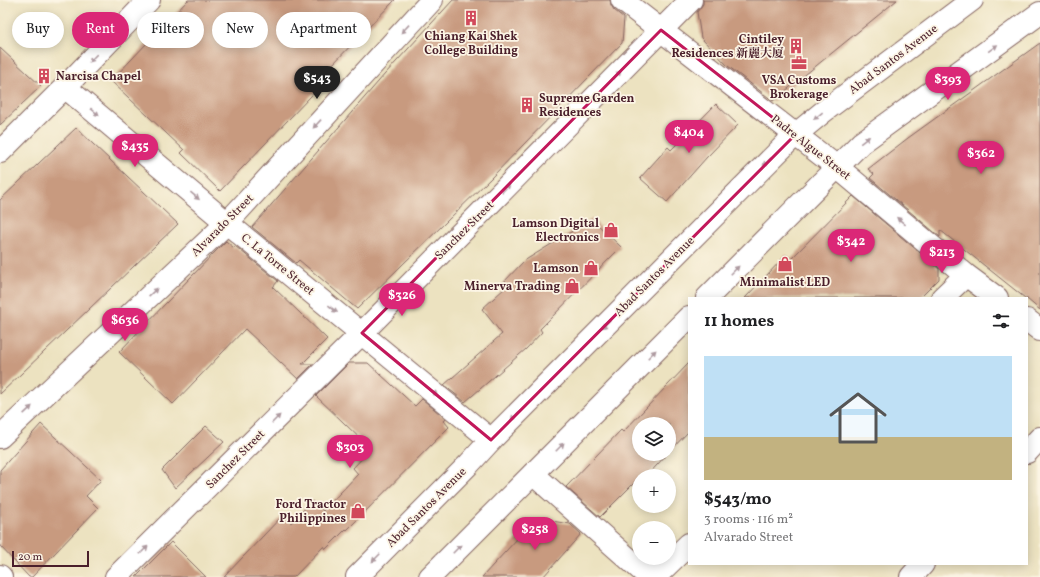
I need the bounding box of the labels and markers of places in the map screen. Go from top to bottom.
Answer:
building icon: Chiang Kai Shek College Building [462,9,480,27]
place label: Chiang Kai Shek College Building [424,29,518,59]
place label: Cintiley Residences 新麗大厦 [671,32,784,62]
building icon: Cintiley Residences 新麗大厦 [787,37,805,55]
office icon: VSA Customs Brokerage [790,54,808,72]
pin: $543 [293,66,341,100]
building icon: Narcisa Chapel [35,67,53,85]
pin: $393 [924,67,972,101]
place label: Narcisa Chapel [56,69,141,85]
place label: VSA Customs Brokerage [762,73,837,103]
place label: Supreme Garden Residences [539,91,635,121]
building icon: Supreme Garden Residences [518,96,536,114]
pin: $404 [665,120,713,154]
pin: $435 [111,134,159,168]
pin: $362 [957,141,1005,175]
place label: Lamson Digital Electronics [512,216,599,246]
shop icon: Lamson Digital Electronics [602,221,620,239]
pin: $342 [827,229,875,263]
pin: $213 [918,240,966,274]
shop icon: Minimalist LED [776,255,794,273]
shop icon: Lamson [582,259,600,277]
place label: Lamson [533,261,579,277]
place label: Minimalist LED [740,275,830,291]
shop icon: Minerva Trading [563,277,581,295]
place label: Minerva Trading [464,279,560,295]
pin: $326 [378,283,426,317]
pin: $636 [101,308,149,342]
pin: $303 [326,435,374,469]
place label: Ford Tractor Philippines [276,497,346,527]
shop icon: Ford Tractor Philippines [349,502,367,520]
pin: $258 [511,517,559,551]

